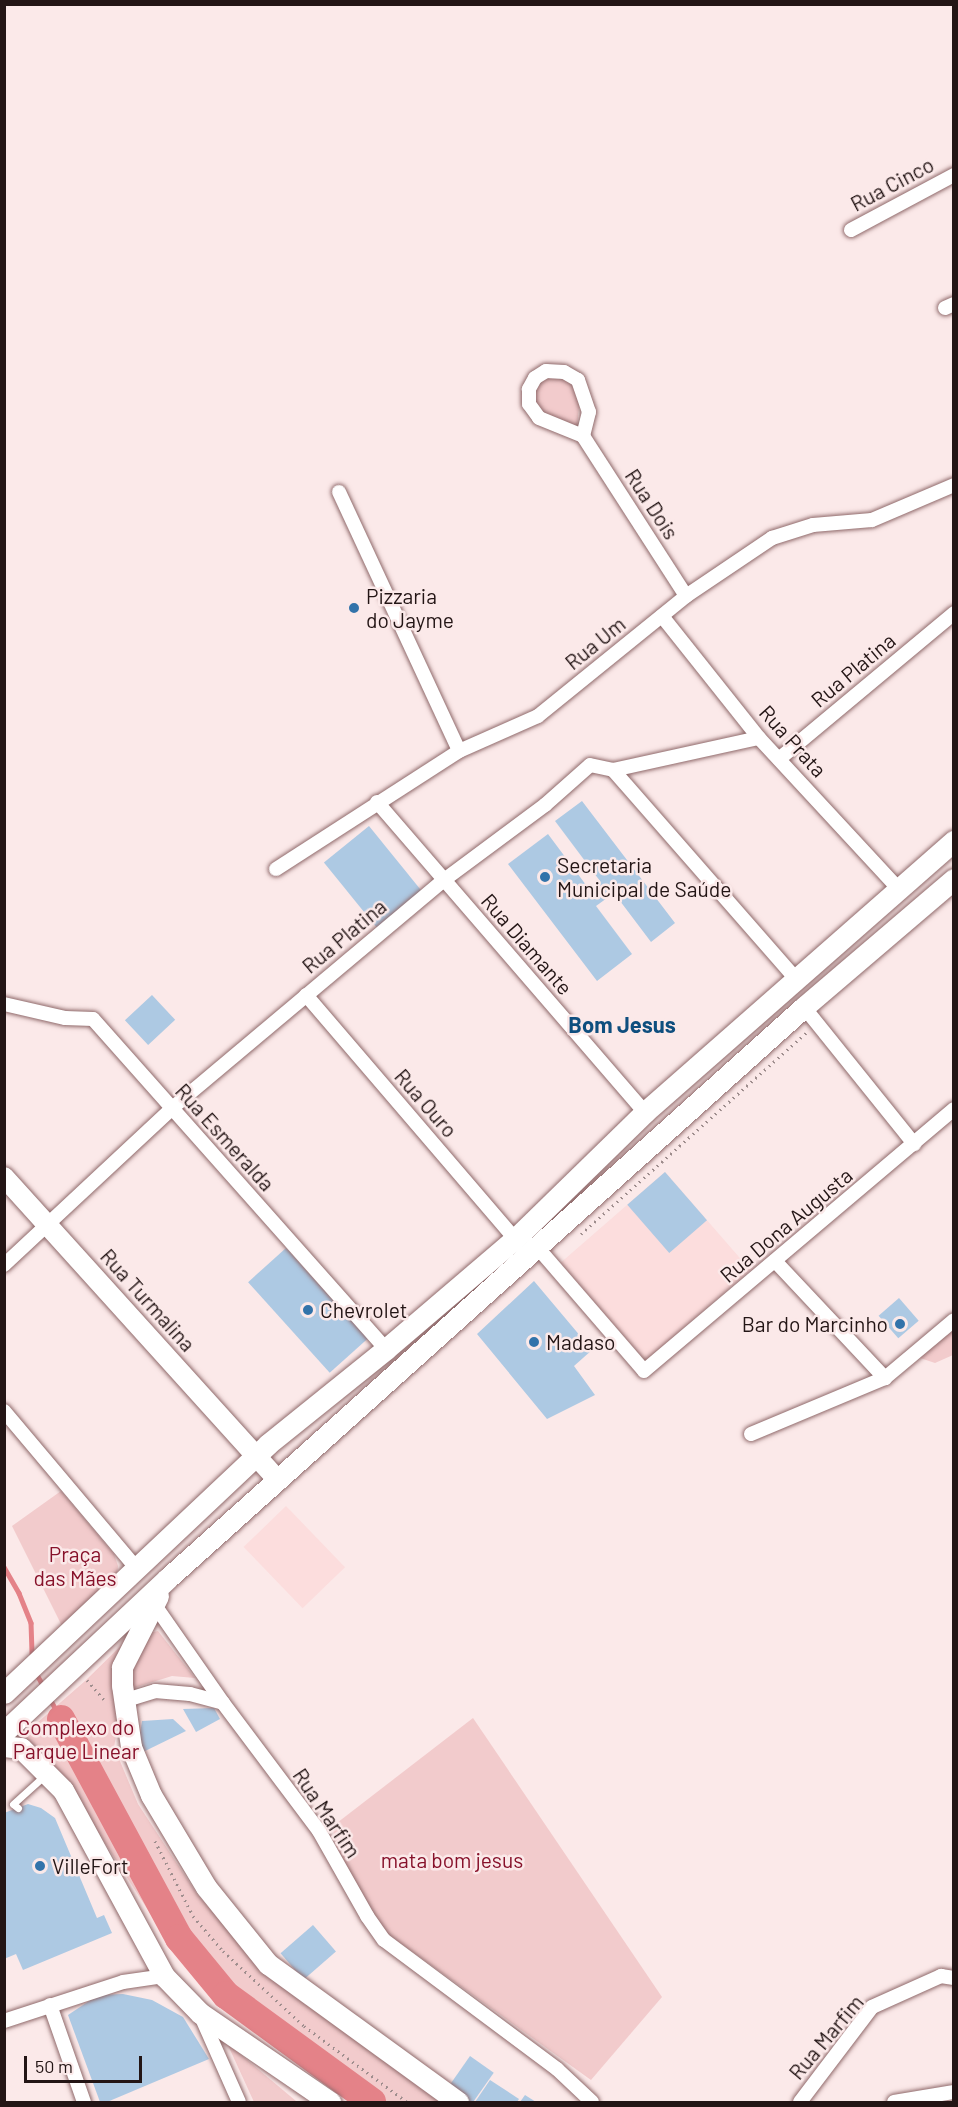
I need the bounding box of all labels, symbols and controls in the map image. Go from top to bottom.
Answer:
street label: Rua Cinco [846,152,938,216]
street label: Rua Dois [620,464,684,544]
place label: Pizzaria do Jayme [366,583,454,633]
marker: Pizzaria do Jayme [347,601,361,615]
street label: Rua Um [560,611,630,675]
street label: Rua Platina [806,628,900,712]
street label: Rua Prata [754,700,832,782]
place label: Secretaria Municipal de Saúde [557,852,731,902]
marker: Secretaria Municipal de Saúde [538,870,552,884]
street label: Rua Diamante [476,888,578,1000]
street label: Rua Platina [297,894,391,978]
district label: Bom Jesus [568,1012,676,1038]
street label: Rua Ouro [389,1064,463,1142]
street label: Rua Esmeralda [170,1078,280,1196]
street label: Rua Dona Augusta [715,1162,857,1288]
street label: Rua Turmalina [95,1244,201,1356]
place label: Chevrolet [320,1297,407,1323]
marker: Chevrolet [301,1303,315,1317]
place label: Bar do Marcinho [742,1311,888,1337]
marker: Bar do Marcinho [893,1317,907,1331]
place label: Madaso [546,1329,615,1355]
marker: Madaso [527,1335,541,1349]
park label: Praça das Mães [33,1541,117,1591]
park label: Complexo do Parque Linear [13,1714,139,1764]
street label: Rua Marfim [288,1763,366,1863]
park label: mata bom jesus [381,1847,523,1873]
place label: VilleFort [52,1853,129,1879]
marker: VilleFort [33,1859,47,1873]
street label: Rua Marfim [783,1990,869,2084]
scale bar [27,2044,146,2082]
text: 50 m [35,2055,73,2077]

